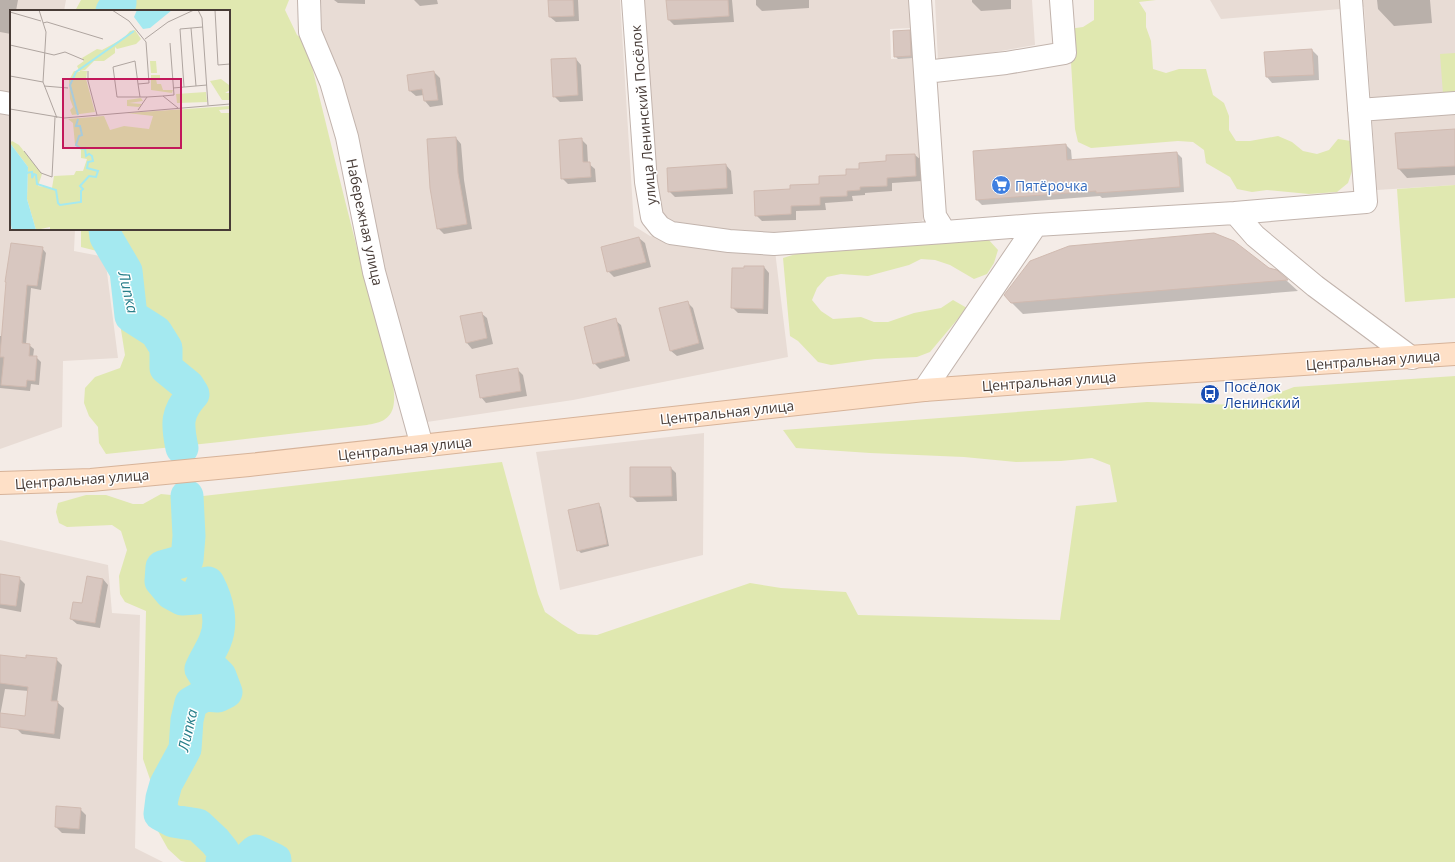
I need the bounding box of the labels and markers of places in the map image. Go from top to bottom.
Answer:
supermarket icon: Пятёрочка [990,174,1012,196]
place label: Пятёрочка [1015,176,1088,195]
place label: Посёлок Ленинский [1224,377,1300,412]
bus stop icon: Посёлок Ленинский [1199,383,1221,405]

